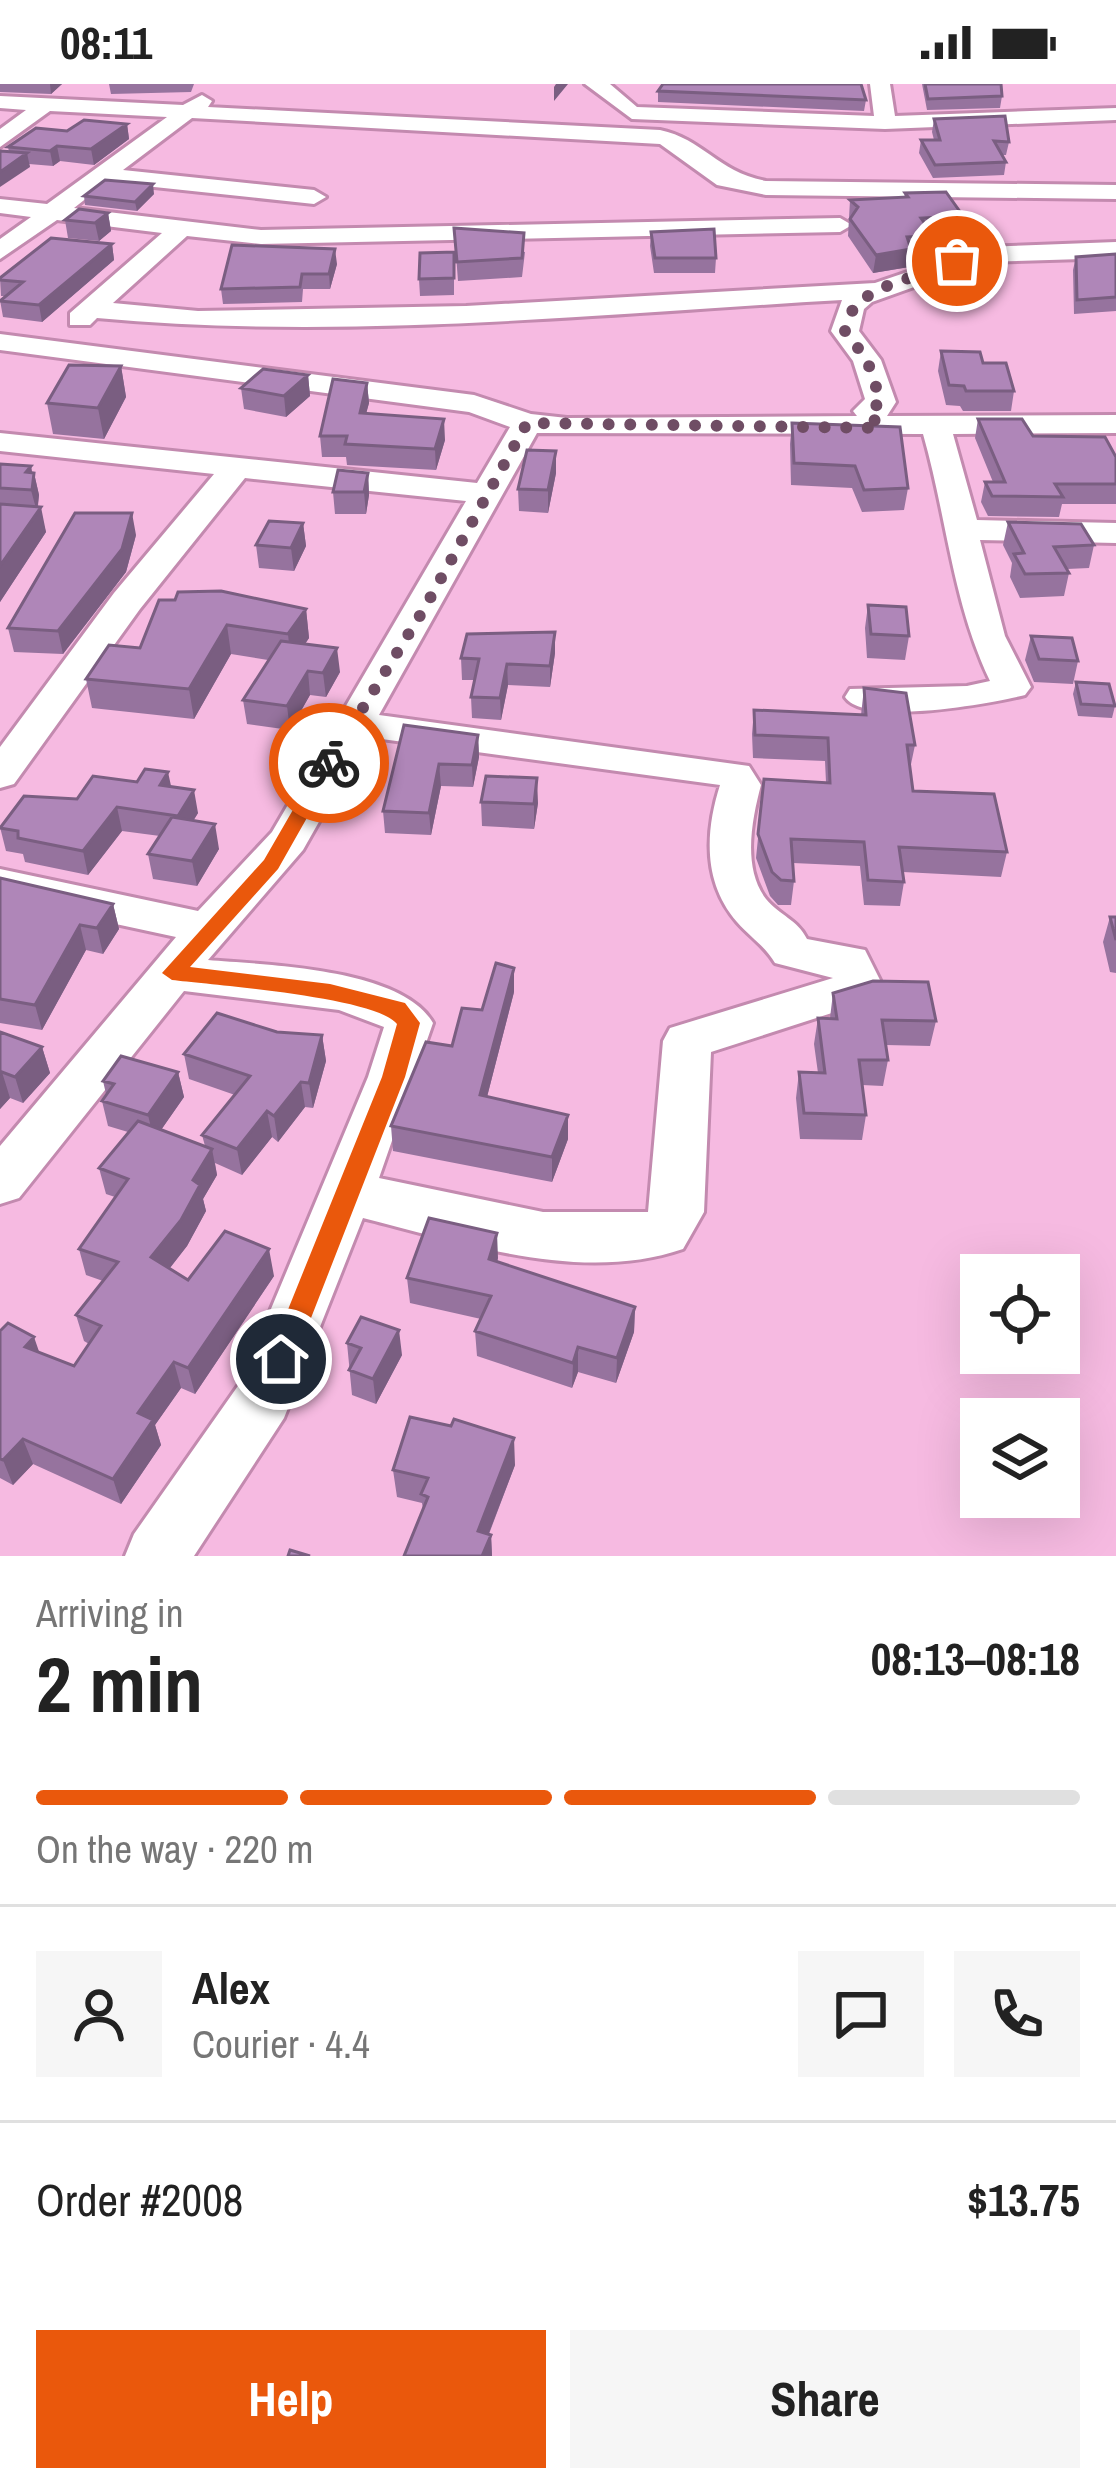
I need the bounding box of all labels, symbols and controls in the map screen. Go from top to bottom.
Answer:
text: 08:11 [60,12,152,73]
pin [906,210,1008,312]
icon: bag [924,228,990,294]
courier [269,703,389,823]
icon: bike [296,730,362,796]
map controls [960,1254,1080,1518]
button: locate [960,1254,1080,1374]
pin [230,1308,332,1410]
icon: home [248,1326,314,1392]
button: layers [960,1398,1080,1518]
text: Arriving in [36,1587,184,1639]
text: 08:13–08:18 [871,1628,1080,1689]
text: 2 min [36,1631,203,1736]
text: On the way · 220 m [36,1823,313,1875]
button: person [36,1951,162,2077]
button: chat [798,1951,924,2077]
button: phone [954,1951,1080,2077]
text: Alex [192,1957,270,2018]
text: Courier · 4.4 [192,2018,370,2070]
text: Order #2008 [36,2169,243,2230]
text: $13.75 [967,2169,1080,2230]
button: Help [36,2330,546,2468]
button: Share [570,2330,1080,2468]

